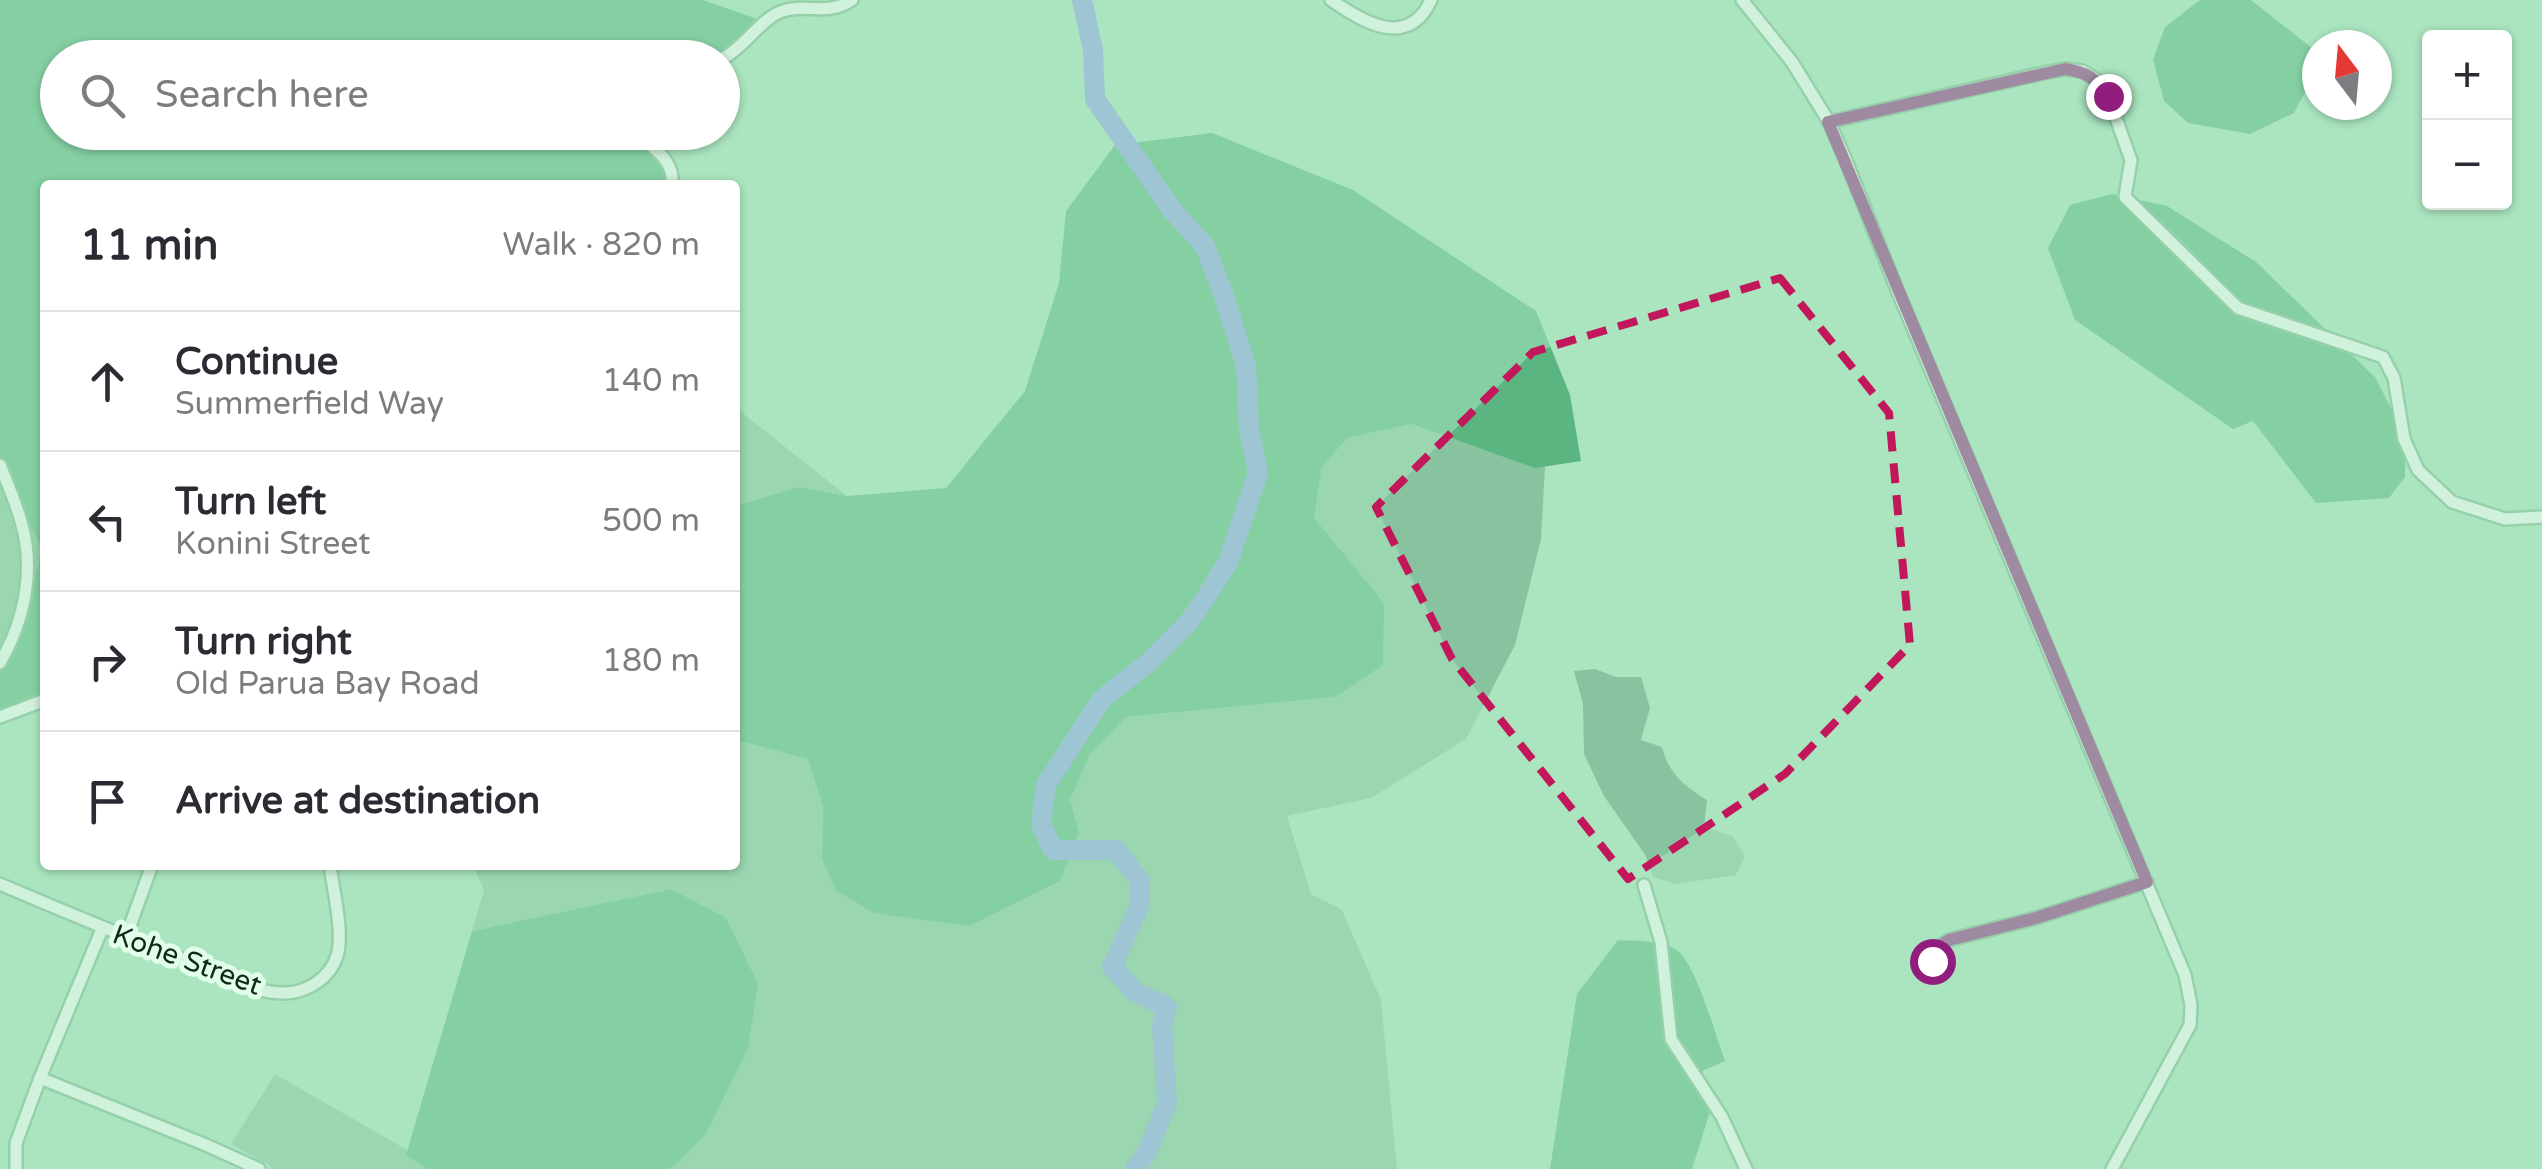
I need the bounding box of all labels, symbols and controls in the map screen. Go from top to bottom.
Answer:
north arrow [2302,30,2392,120]
map controls [2422,30,2512,210]
button: + [2422,30,2512,120]
search box [40,40,740,150]
icon: search [75,68,130,123]
text: Search here [155,72,369,118]
route end [2086,74,2132,120]
button: − [2422,120,2512,210]
text: 11 min [80,220,218,271]
text: Walk · 820 m [503,226,700,264]
text: Continue [175,339,338,385]
icon: ahead [80,354,135,409]
text: 140 m [602,362,700,400]
text: Summerfield Way [175,385,444,423]
text: Turn left [175,479,326,525]
icon: left [80,494,135,549]
text: 500 m [602,502,700,540]
text: Konini Street [175,525,371,563]
text: Turn right [175,619,352,665]
icon: right [80,634,135,689]
text: 180 m [602,642,700,680]
text: Old Parua Bay Road [175,665,480,703]
icon: arrive [80,774,135,829]
text: Arrive at destination [175,778,540,824]
street label: Kohe Street [108,917,266,1003]
route start [1910,939,1956,985]

